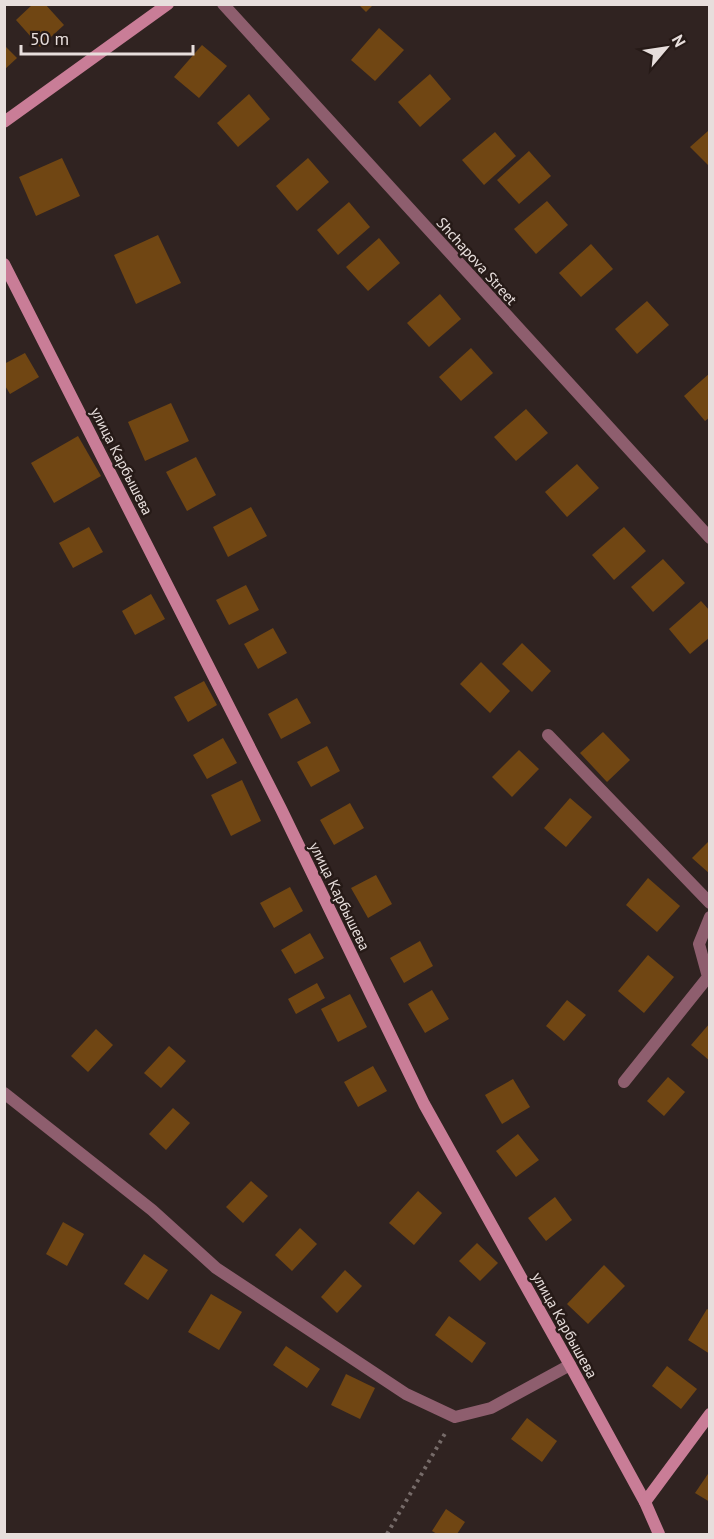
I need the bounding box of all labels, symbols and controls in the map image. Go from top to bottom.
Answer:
scale bar [21,18,194,56]
north arrow [636,18,696,78]
text: 50 m [30,27,69,50]
text: N [668,31,690,50]
street label: Shchapova Street [433,213,521,309]
street label: улица Карбышева [87,404,157,518]
street label: улица Карбышева [306,839,374,953]
street label: улица Карбышева [528,1269,602,1381]

